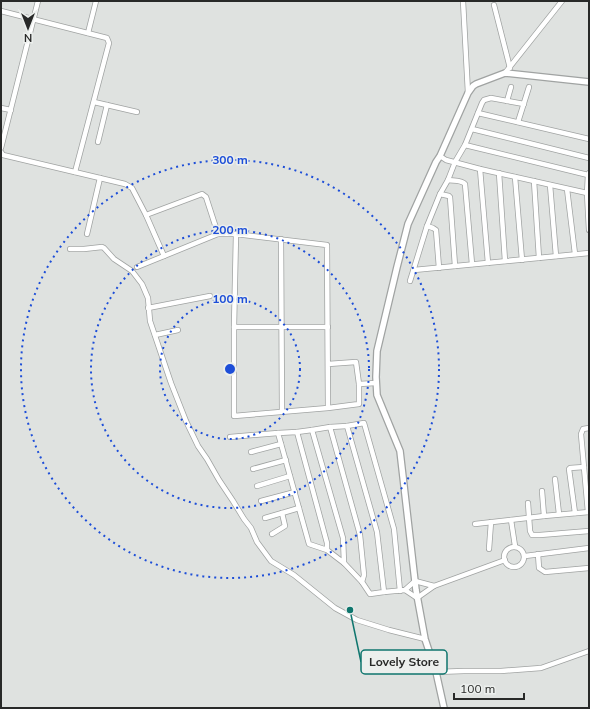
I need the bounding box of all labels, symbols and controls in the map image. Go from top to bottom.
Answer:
north arrow [8,8,48,48]
text: N [24,31,32,45]
text: 300 m [212,152,248,167]
text: 200 m [212,222,248,237]
text: 100 m [212,291,248,306]
centre of rings [223,362,237,376]
callout: Lovely Store [361,650,447,674]
text: Lovely Store [369,654,439,669]
scale bar [454,675,524,701]
text: 100 m [460,681,495,696]

